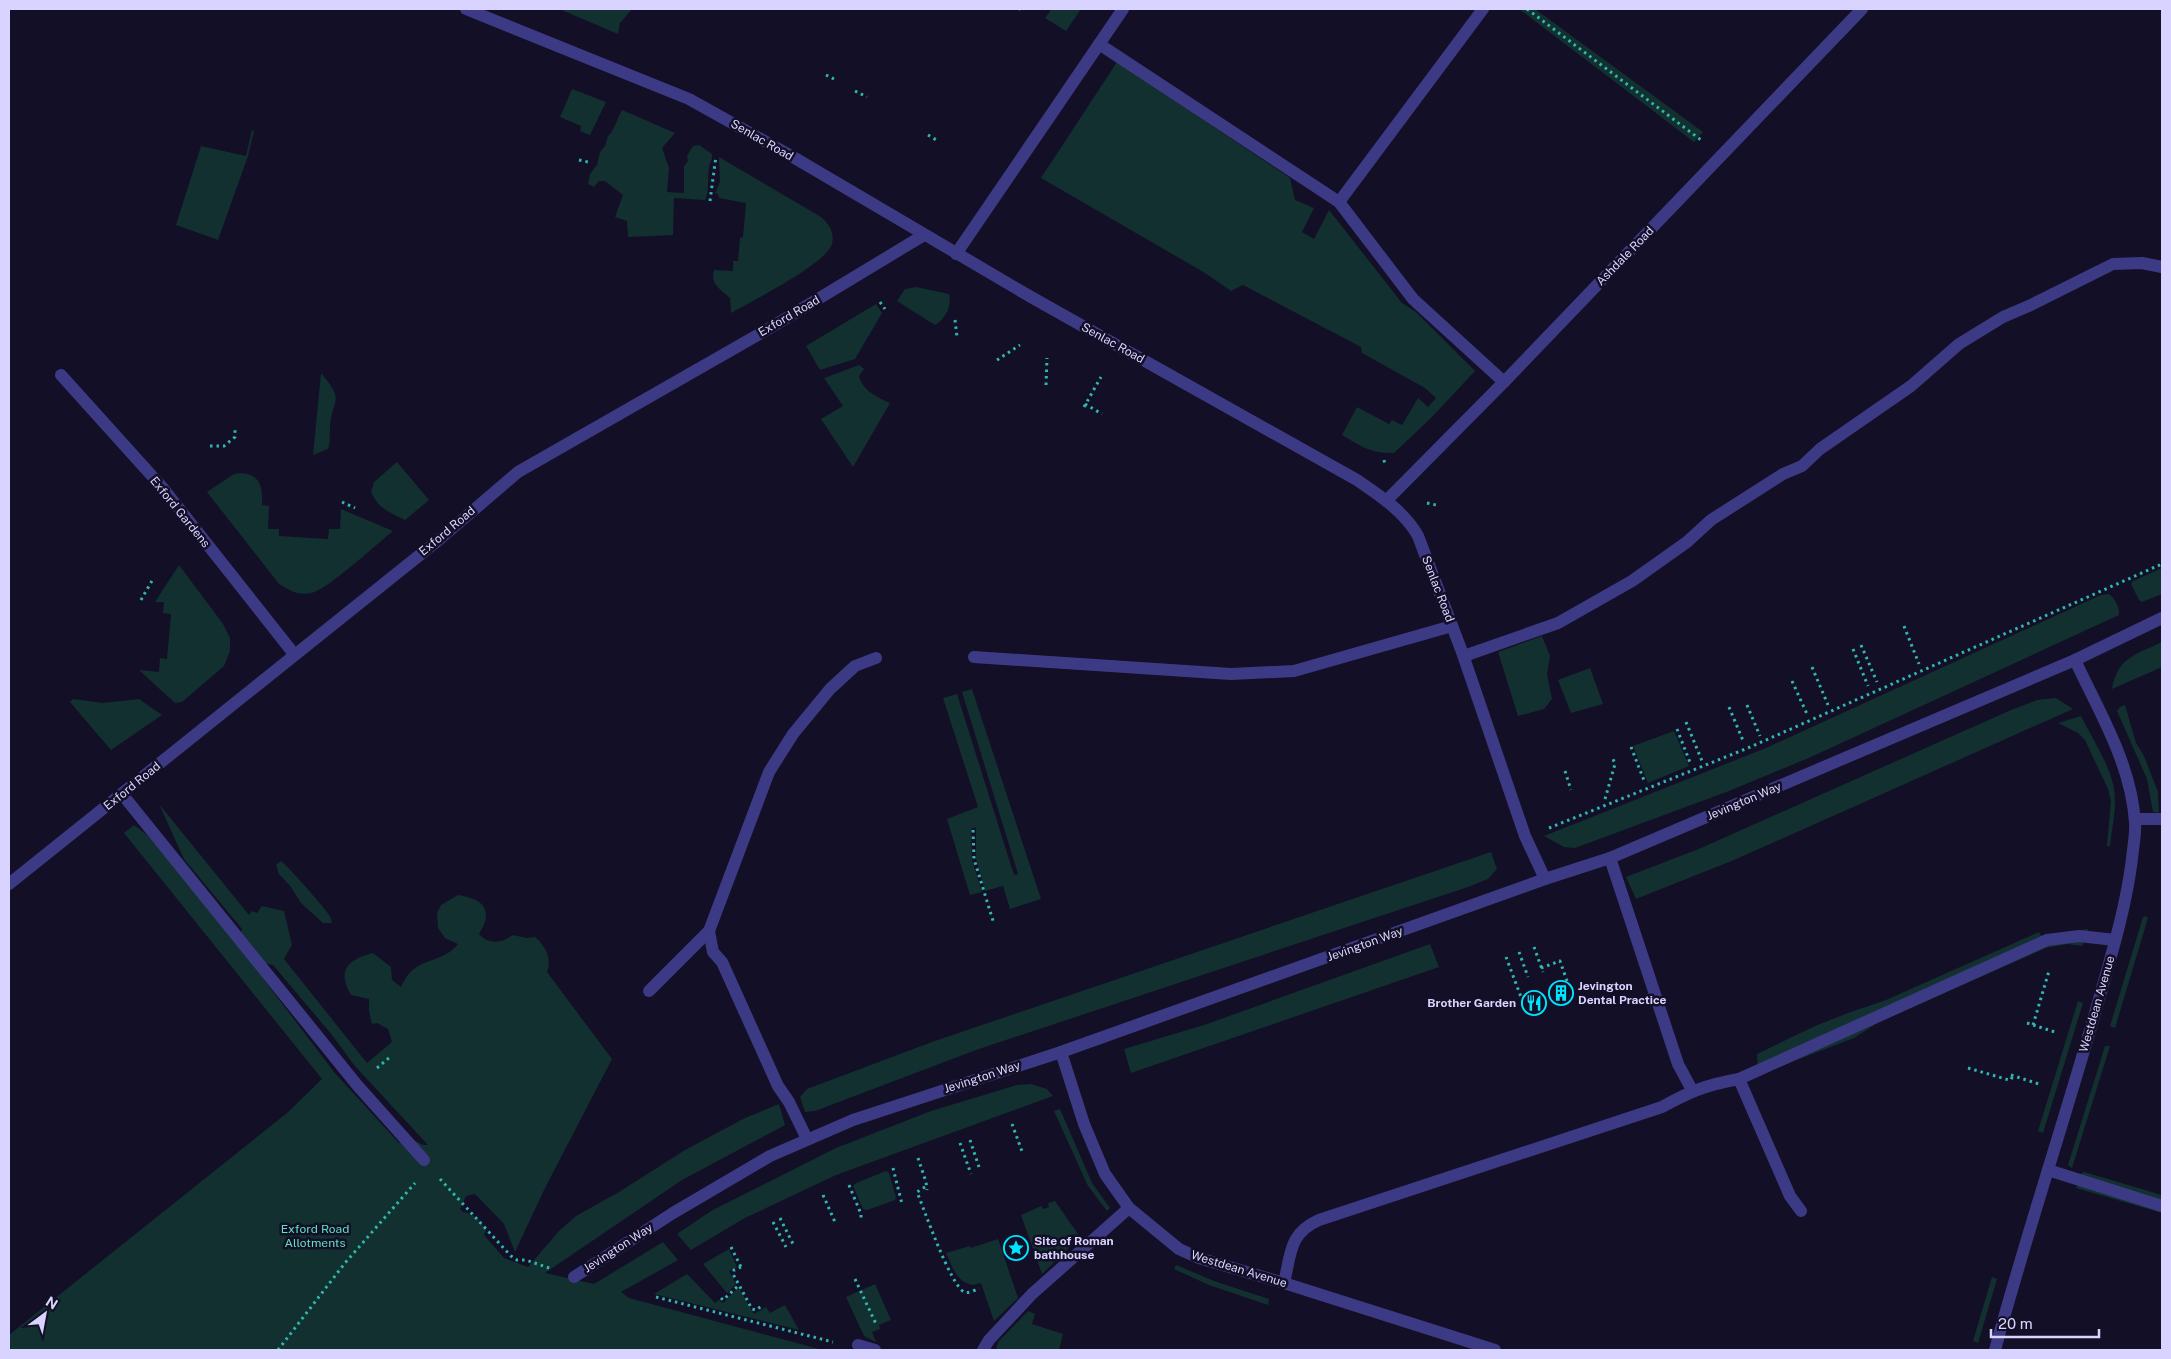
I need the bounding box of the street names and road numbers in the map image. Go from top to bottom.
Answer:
street label: Senlac Road [728,116,796,164]
street label: Ashdale Road [1593,224,1657,288]
street label: Exford Road [756,293,822,339]
street label: Senlac Road [1079,320,1147,366]
street label: Exford Gardens [147,474,213,550]
street label: Exford Road [416,504,478,558]
street label: Senlac Road [1419,554,1457,624]
street label: Exford Road [101,759,163,813]
street label: Jevington Way [1705,779,1784,823]
street label: Jevington Way [1325,924,1405,964]
street label: Westdean Avenue [2077,954,2118,1054]
street label: Jevington Way [942,1058,1023,1096]
street label: Jevington Way [581,1220,656,1276]
street label: Westdean Avenue [1189,1248,1289,1290]

